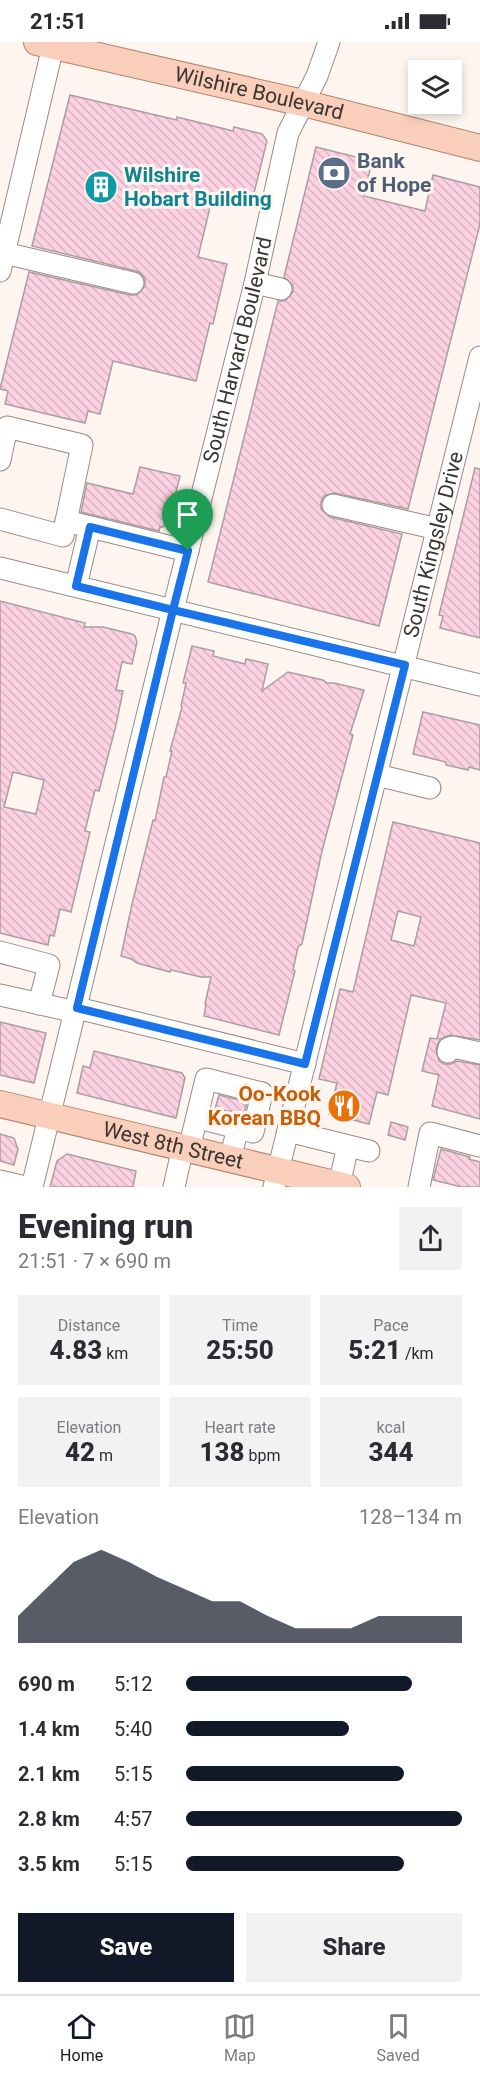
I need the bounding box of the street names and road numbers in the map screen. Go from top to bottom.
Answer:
street label: Wilshire Boulevard [172,62,346,125]
street label: South Harvard Boulevard [198,235,277,465]
street label: South Kingsley Drive [399,449,468,640]
street label: West 8th Street [101,1117,246,1174]

